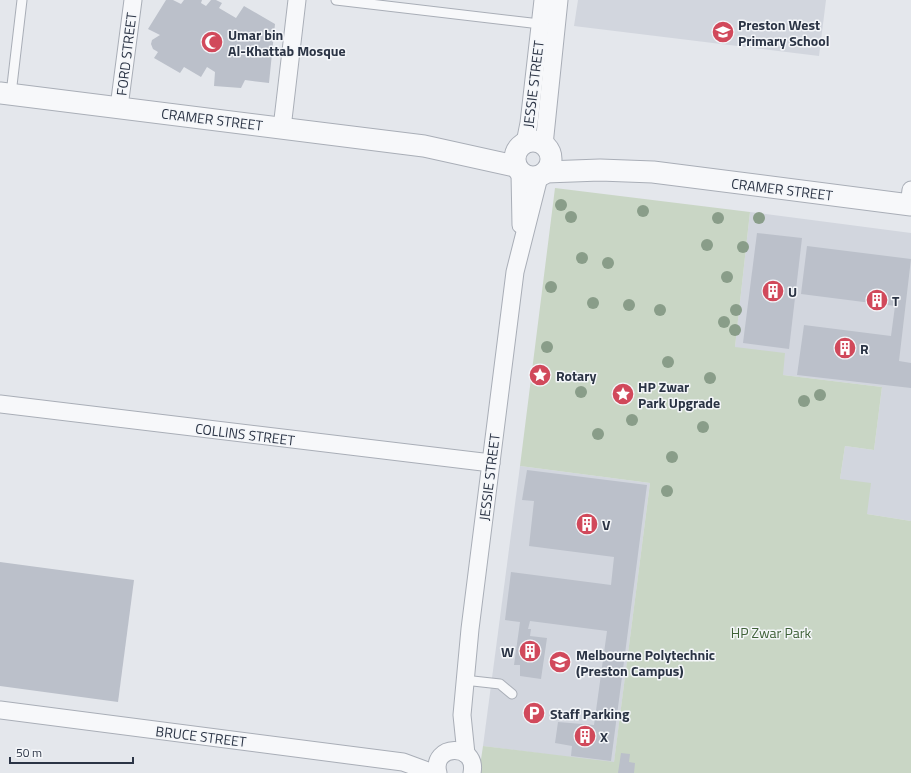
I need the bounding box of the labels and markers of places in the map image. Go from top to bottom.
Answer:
place label: Preston West Primary School [738,14,830,51]
school or university icon: Preston West Primary School [710,19,736,45]
place label: Umar bin Al-Khattab Mosque [228,24,346,61]
mosque icon: Umar bin Al-Khattab Mosque [199,29,225,55]
building icon: U [760,278,786,304]
place label: U [788,281,797,302]
building icon: T [864,287,890,313]
place label: T [892,290,900,311]
building icon: R [832,335,858,361]
place label: R [860,338,869,359]
place icon: Rotary [527,362,553,388]
place label: Rotary [556,365,596,386]
place label: HP Zwar Park Upgrade [638,376,720,413]
place icon: HP Zwar Park Upgrade [610,381,636,407]
building icon: V [574,511,600,537]
place label: V [602,514,611,535]
building icon: W [517,638,543,664]
place label: W [501,641,514,662]
place label: Melbourne Polytechnic (Preston Campus) [576,644,715,681]
school or university icon: Melbourne Polytechnic (Preston Campus) [547,649,573,675]
parking icon: Staff Parking [521,700,547,726]
place label: Staff Parking [550,703,630,724]
building icon: X [572,723,598,749]
place label: X [600,726,608,747]

